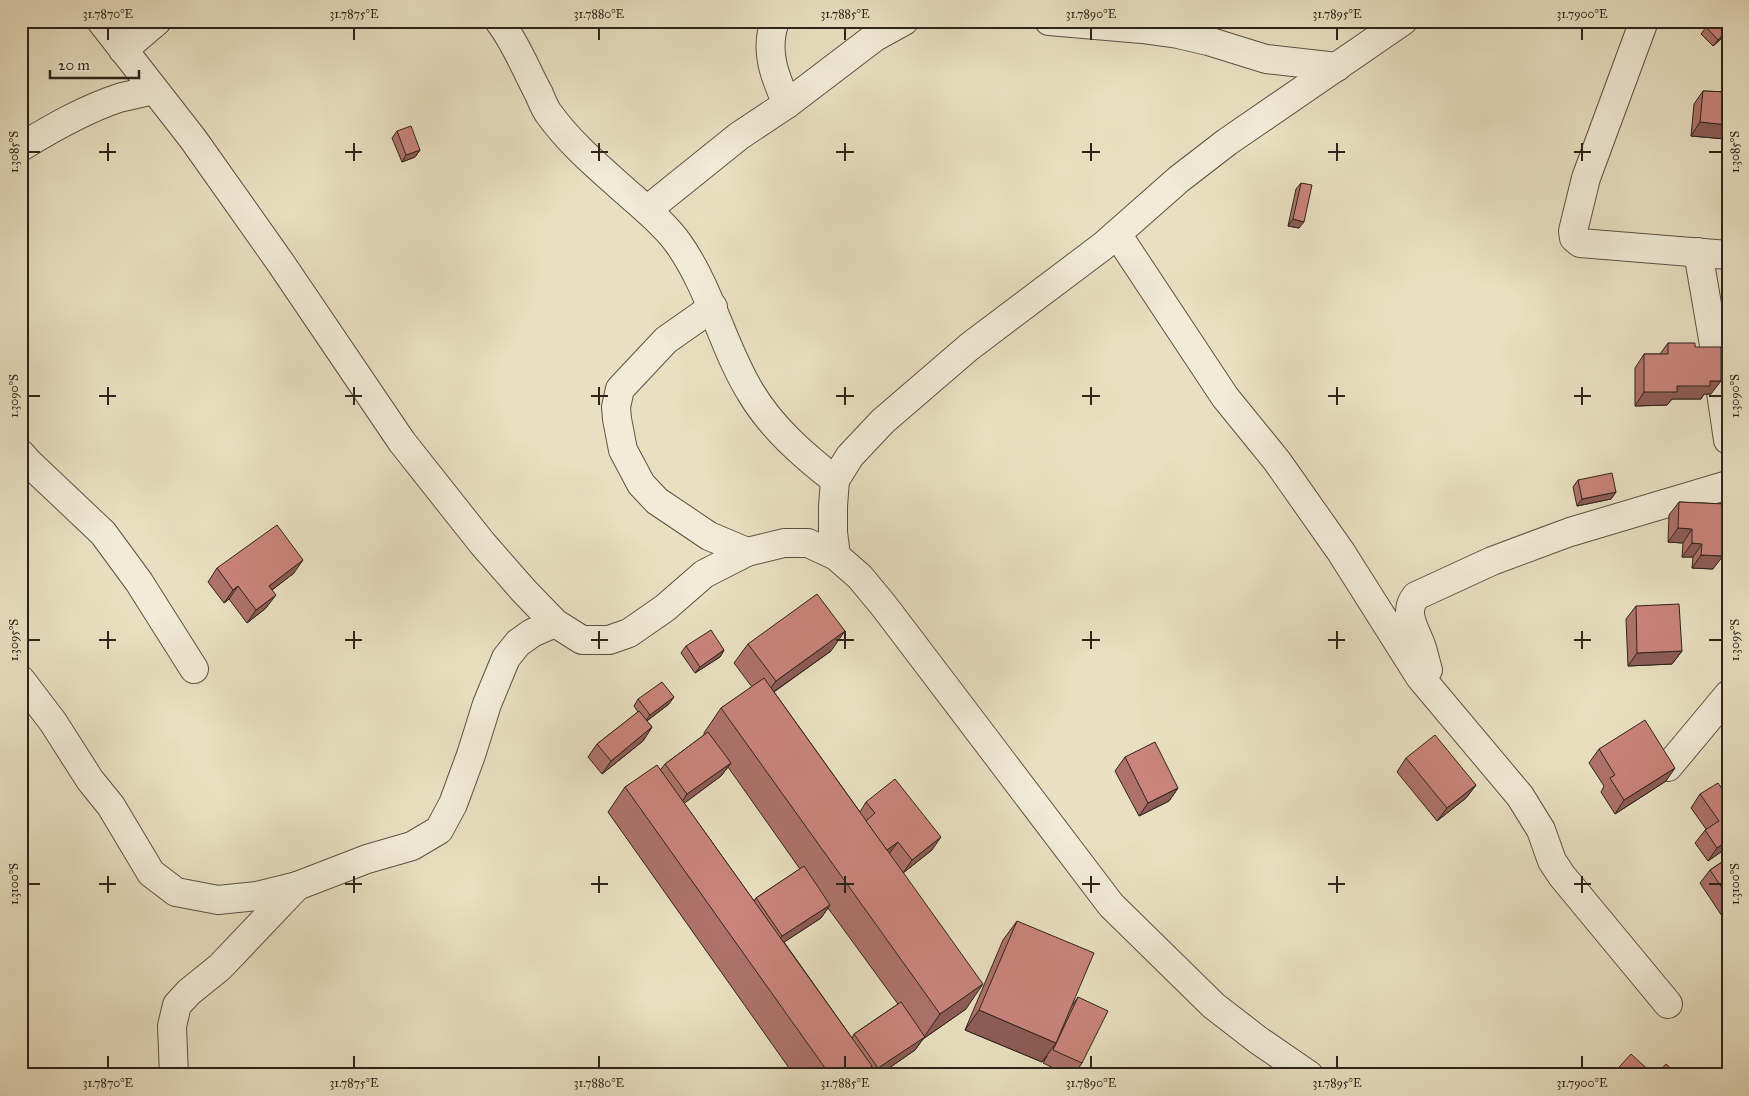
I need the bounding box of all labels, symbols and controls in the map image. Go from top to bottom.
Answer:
text: 31.7870°E [83,7,134,21]
text: 31.7875°E [329,7,379,21]
text: 31.7880°E [574,7,625,21]
text: 31.7885°E [821,7,870,21]
text: 31.7890°E [1066,7,1117,21]
text: 31.7895°E [1312,7,1362,21]
text: 31.7900°E [1556,7,1608,21]
scale bar [50,48,139,80]
text: 20 m [58,56,90,74]
text: 1.3085°S [7,131,21,173]
text: 1.3085°S [1728,131,1742,173]
text: 1.3090°S [7,374,21,418]
text: 1.3090°S [1728,374,1742,418]
text: 1.3095°S [7,619,21,661]
text: 1.3095°S [1728,619,1742,661]
text: 1.3100°S [7,863,21,905]
text: 1.3100°S [1728,863,1742,905]
text: 31.7870°E [83,1076,134,1090]
text: 31.7875°E [329,1076,379,1090]
text: 31.7880°E [574,1076,625,1090]
text: 31.7885°E [821,1076,870,1090]
text: 31.7890°E [1066,1076,1117,1090]
text: 31.7895°E [1312,1076,1362,1090]
text: 31.7900°E [1556,1076,1608,1090]

